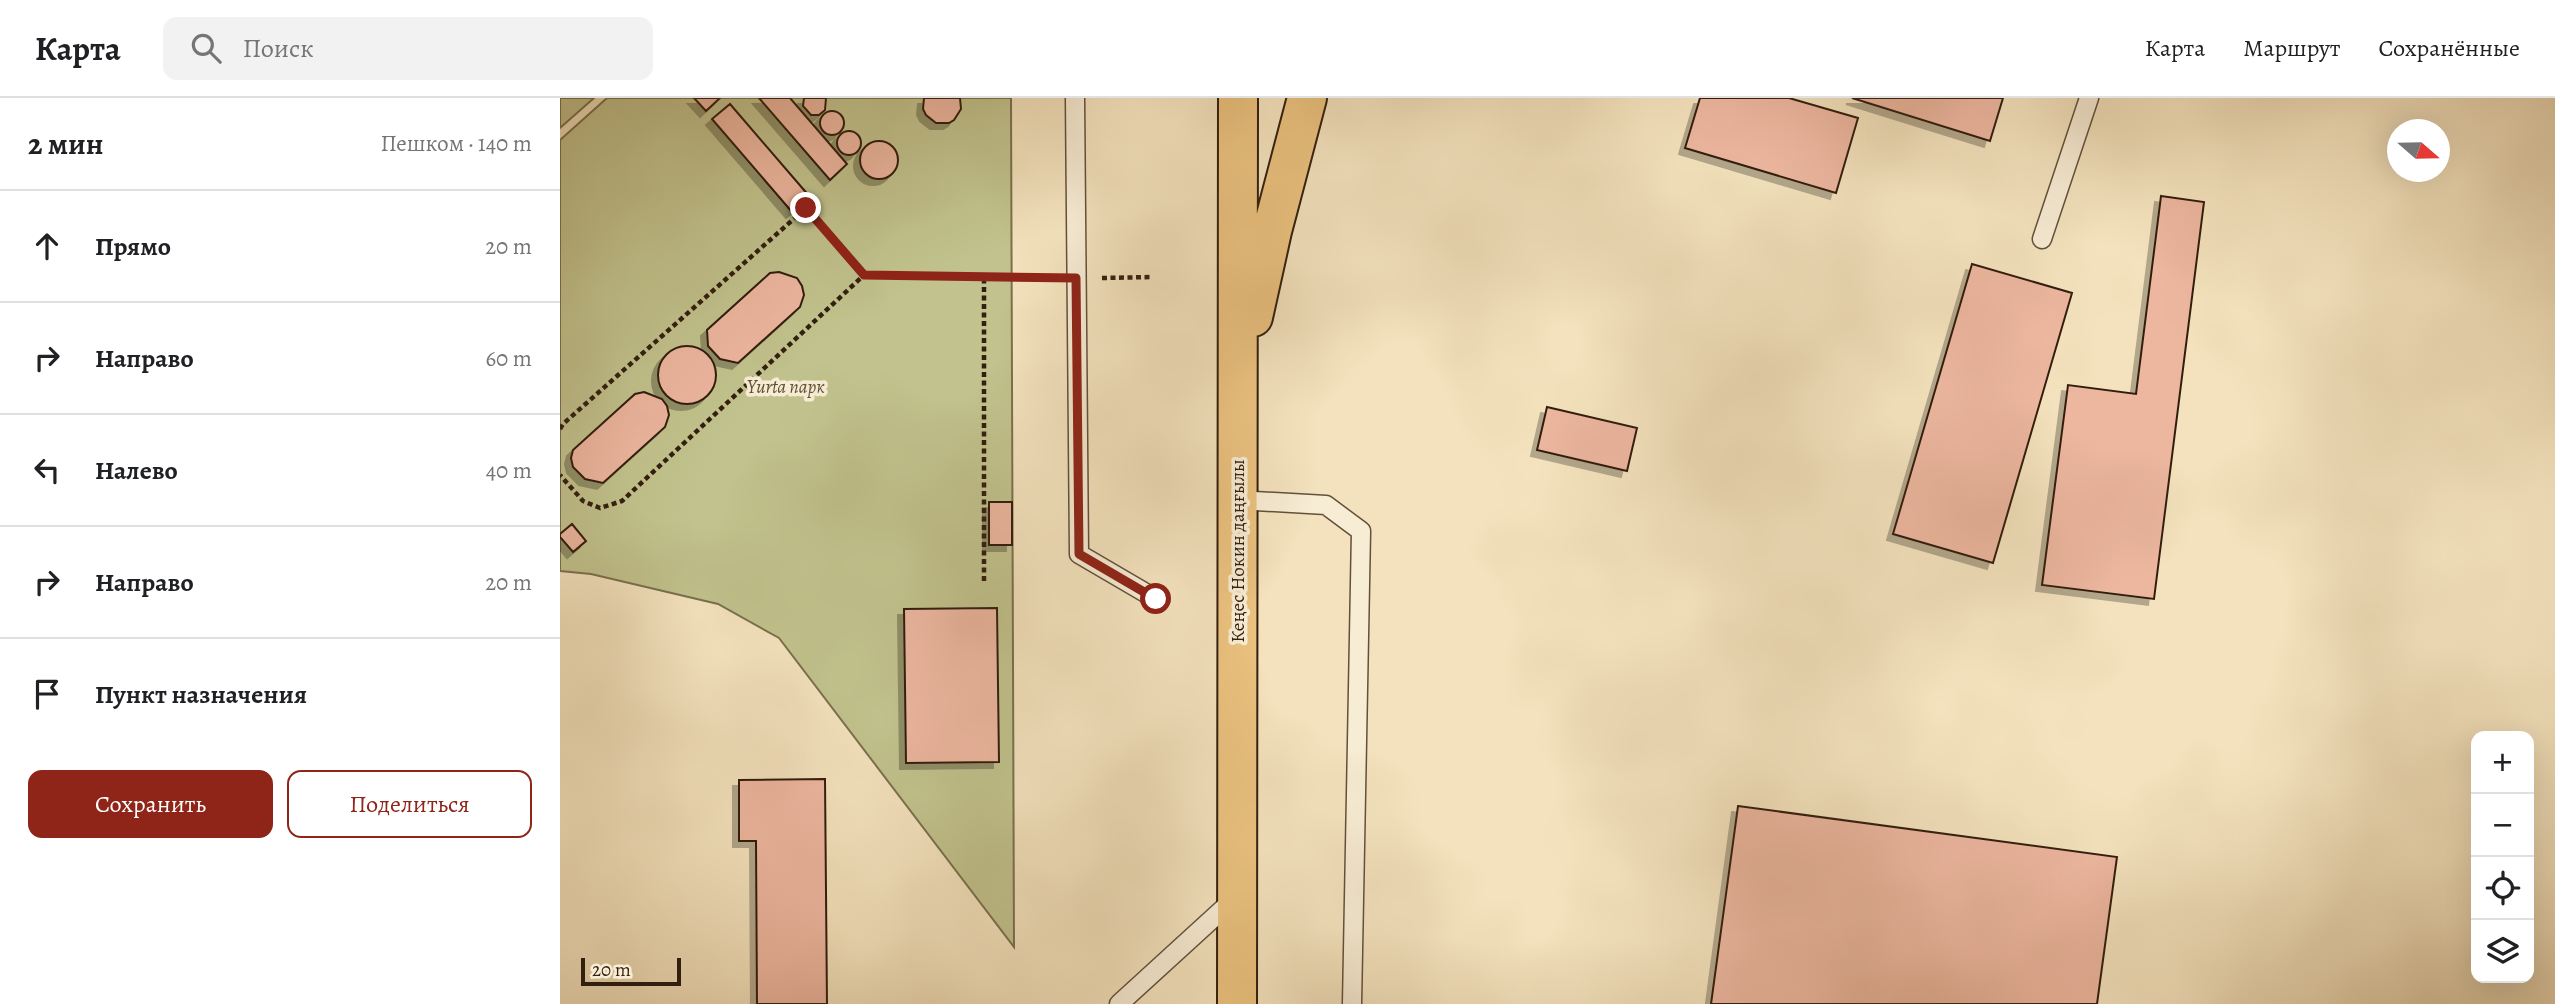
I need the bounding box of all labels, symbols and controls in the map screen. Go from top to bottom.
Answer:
search box [163,17,653,80]
text: Карта [35,26,121,71]
icon: search [187,29,225,67]
text: Поиск [243,31,314,66]
text: Карта [2145,32,2205,64]
text: Маршрут [2243,32,2341,64]
text: Сохранённые [2379,32,2520,64]
north arrow [2387,119,2450,182]
text: 2 мин [28,124,103,164]
text: Пешком · 140 m [380,128,532,159]
route end [790,192,821,223]
icon: ahead [28,227,66,265]
text: Прямо [95,229,171,264]
text: 20 m [485,231,532,262]
icon: right [28,339,66,377]
text: Направо [95,341,194,376]
text: 60 m [485,343,532,374]
park label: Yurta парк [747,374,825,400]
icon: left [28,451,66,489]
text: Налево [95,453,178,488]
text: 40 m [486,455,532,486]
street label: Кеңес Нокин даңғылы [1225,459,1251,643]
icon: right [28,563,66,601]
text: Направо [95,565,194,600]
text: 20 m [485,567,532,598]
route start [1140,583,1171,614]
icon: arrive [28,675,66,713]
text: Пункт назначения [95,677,307,712]
map controls [2471,731,2534,983]
button: + [2471,731,2534,794]
button: Сохранить [28,770,273,838]
button: Поделиться [287,770,532,838]
button: − [2471,794,2534,857]
button: locate [2471,857,2534,920]
button: layers [2471,920,2534,983]
scale bar [581,955,681,987]
text: 20 m [592,957,631,983]

